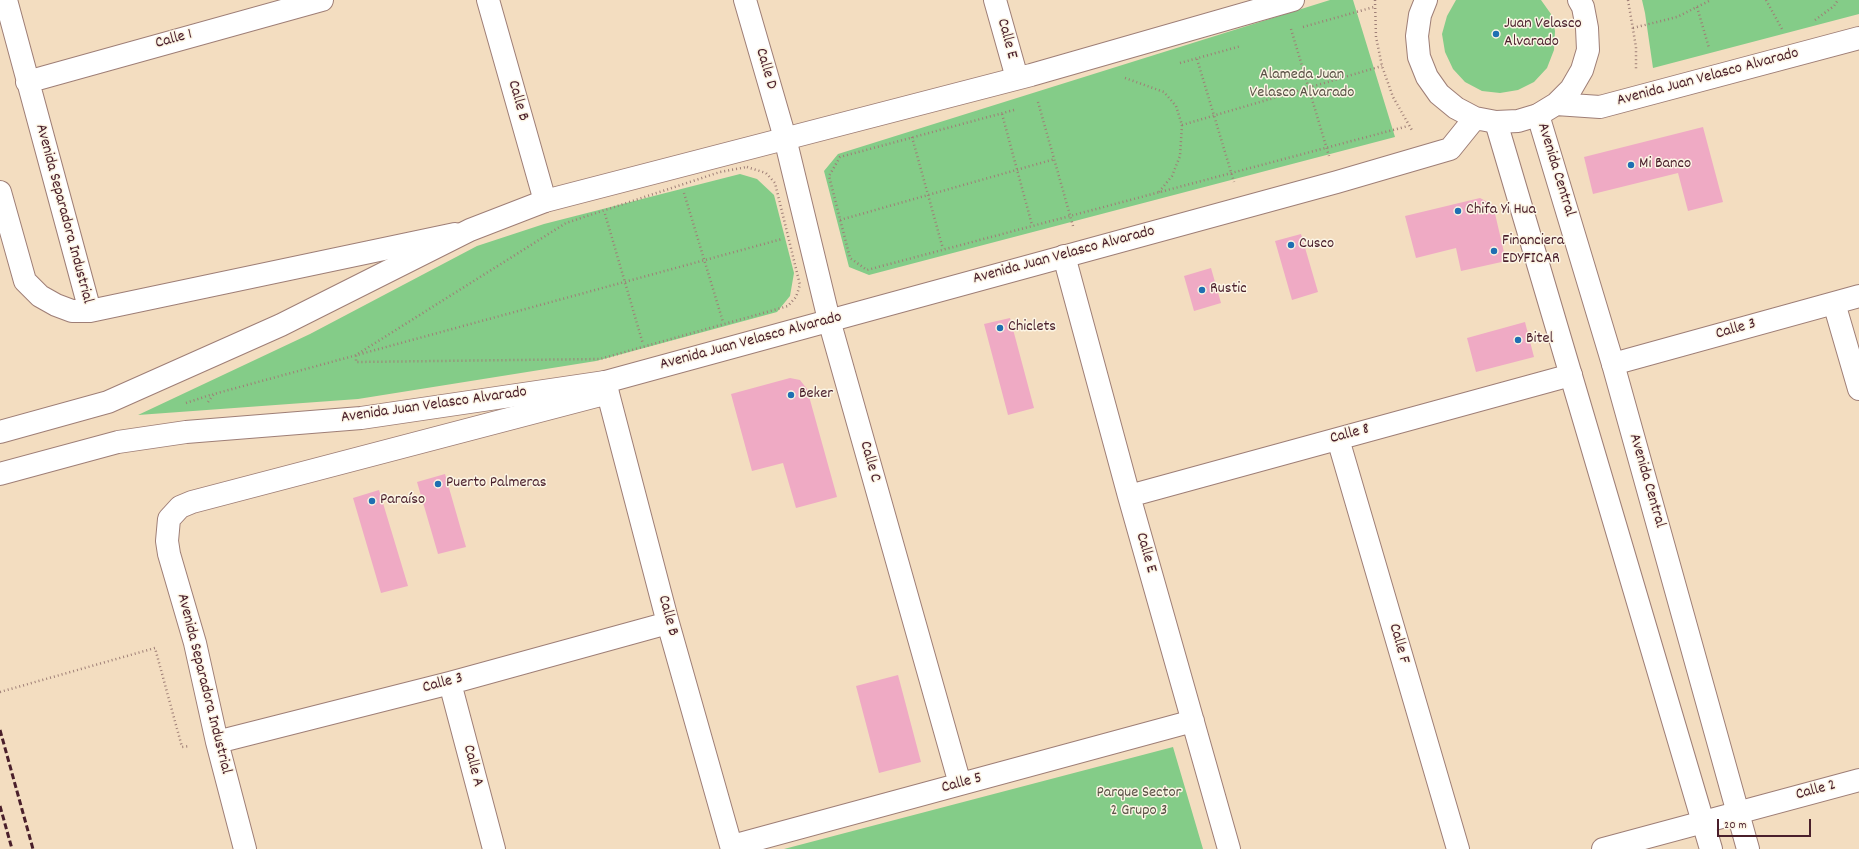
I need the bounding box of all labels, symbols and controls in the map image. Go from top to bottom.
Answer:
place label: Juan Velasco Alvarado [1504,15,1582,53]
street label: Calle E [991,17,1021,61]
street label: Calle 1 [154,26,194,54]
marker: Juan Velasco Alvarado [1491,29,1501,39]
street label: Avenida Juan Velasco Alvarado [1615,44,1801,112]
street label: Calle D [750,46,780,92]
park label: Alameda Juan Velasco Alvarado [1250,66,1354,104]
street label: Calle B [502,78,532,124]
street label: Avenida Central [1532,121,1578,219]
street label: Avenida Separadora Industrial [30,122,96,306]
place label: Mi Banco [1639,155,1691,175]
marker: Mi Banco [1626,160,1636,170]
place label: Chifa Yi Hua [1466,201,1536,221]
marker: Chifa Yi Hua [1453,206,1463,216]
street label: Avenida Juan Velasco Alvarado [971,222,1157,290]
place label: Financiera EDYFICAR [1502,232,1564,270]
place label: Cusco [1299,235,1334,255]
marker: Cusco [1286,240,1296,250]
marker: Financiera EDYFICAR [1489,246,1499,256]
place label: Rustic [1210,280,1247,300]
marker: Rustic [1197,285,1207,295]
street label: Avenida Juan Velasco Alvarado [658,308,844,376]
street label: Calle 3 [1714,315,1758,345]
place label: Chiclets [1008,318,1056,338]
marker: Chiclets [995,323,1005,333]
place label: Bitel [1526,330,1553,350]
marker: Bitel [1513,335,1523,345]
street label: Avenida Juan Velasco Alvarado [340,383,528,429]
place label: Beker [799,385,833,405]
marker: Beker [786,390,796,400]
street label: Calle 8 [1328,421,1372,449]
street label: Avenida Central [1623,432,1669,530]
street label: Calle C [854,439,884,485]
place label: Puerto Palmeras [446,474,547,494]
marker: Puerto Palmeras [433,479,443,489]
place label: Paraíso [380,491,425,511]
marker: Paraíso [367,496,377,506]
street label: Calle E [1130,531,1160,575]
street label: Avenida Separadora Industrial [171,592,235,776]
street label: Calle B [652,594,682,638]
street label: Calle F [1383,622,1413,666]
street label: Calle 3 [421,669,465,699]
street label: Calle A [457,743,487,789]
street label: Calle 5 [940,769,984,799]
street label: Calle 2 [1794,776,1838,806]
park label: Parque Sector 2 Grupo 3 [1097,784,1181,822]
scale bar [1719,811,1813,837]
text: 20 m [1724,817,1747,834]

